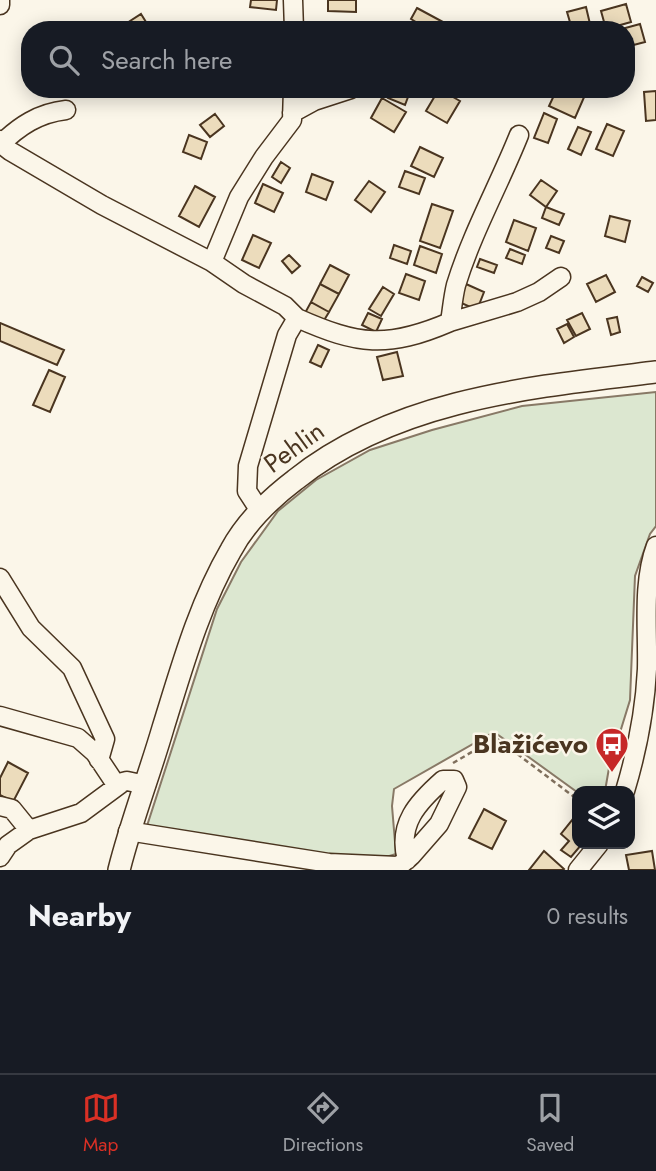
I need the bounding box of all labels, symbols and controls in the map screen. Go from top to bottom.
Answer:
search box [21,21,635,98]
icon: search [45,41,83,79]
text: Search here [101,41,233,79]
street label: Pehlin [256,412,332,482]
place label: Blažićevo [473,725,588,763]
bus stop icon: Blažićevo [593,725,631,774]
map controls [572,786,635,849]
button: layers [572,786,635,849]
text: Nearby [28,894,131,937]
text: 0 results [546,899,628,933]
tab: Map [82,1089,120,1158]
tab: Directions [283,1089,363,1158]
tab: Saved [526,1089,574,1158]

